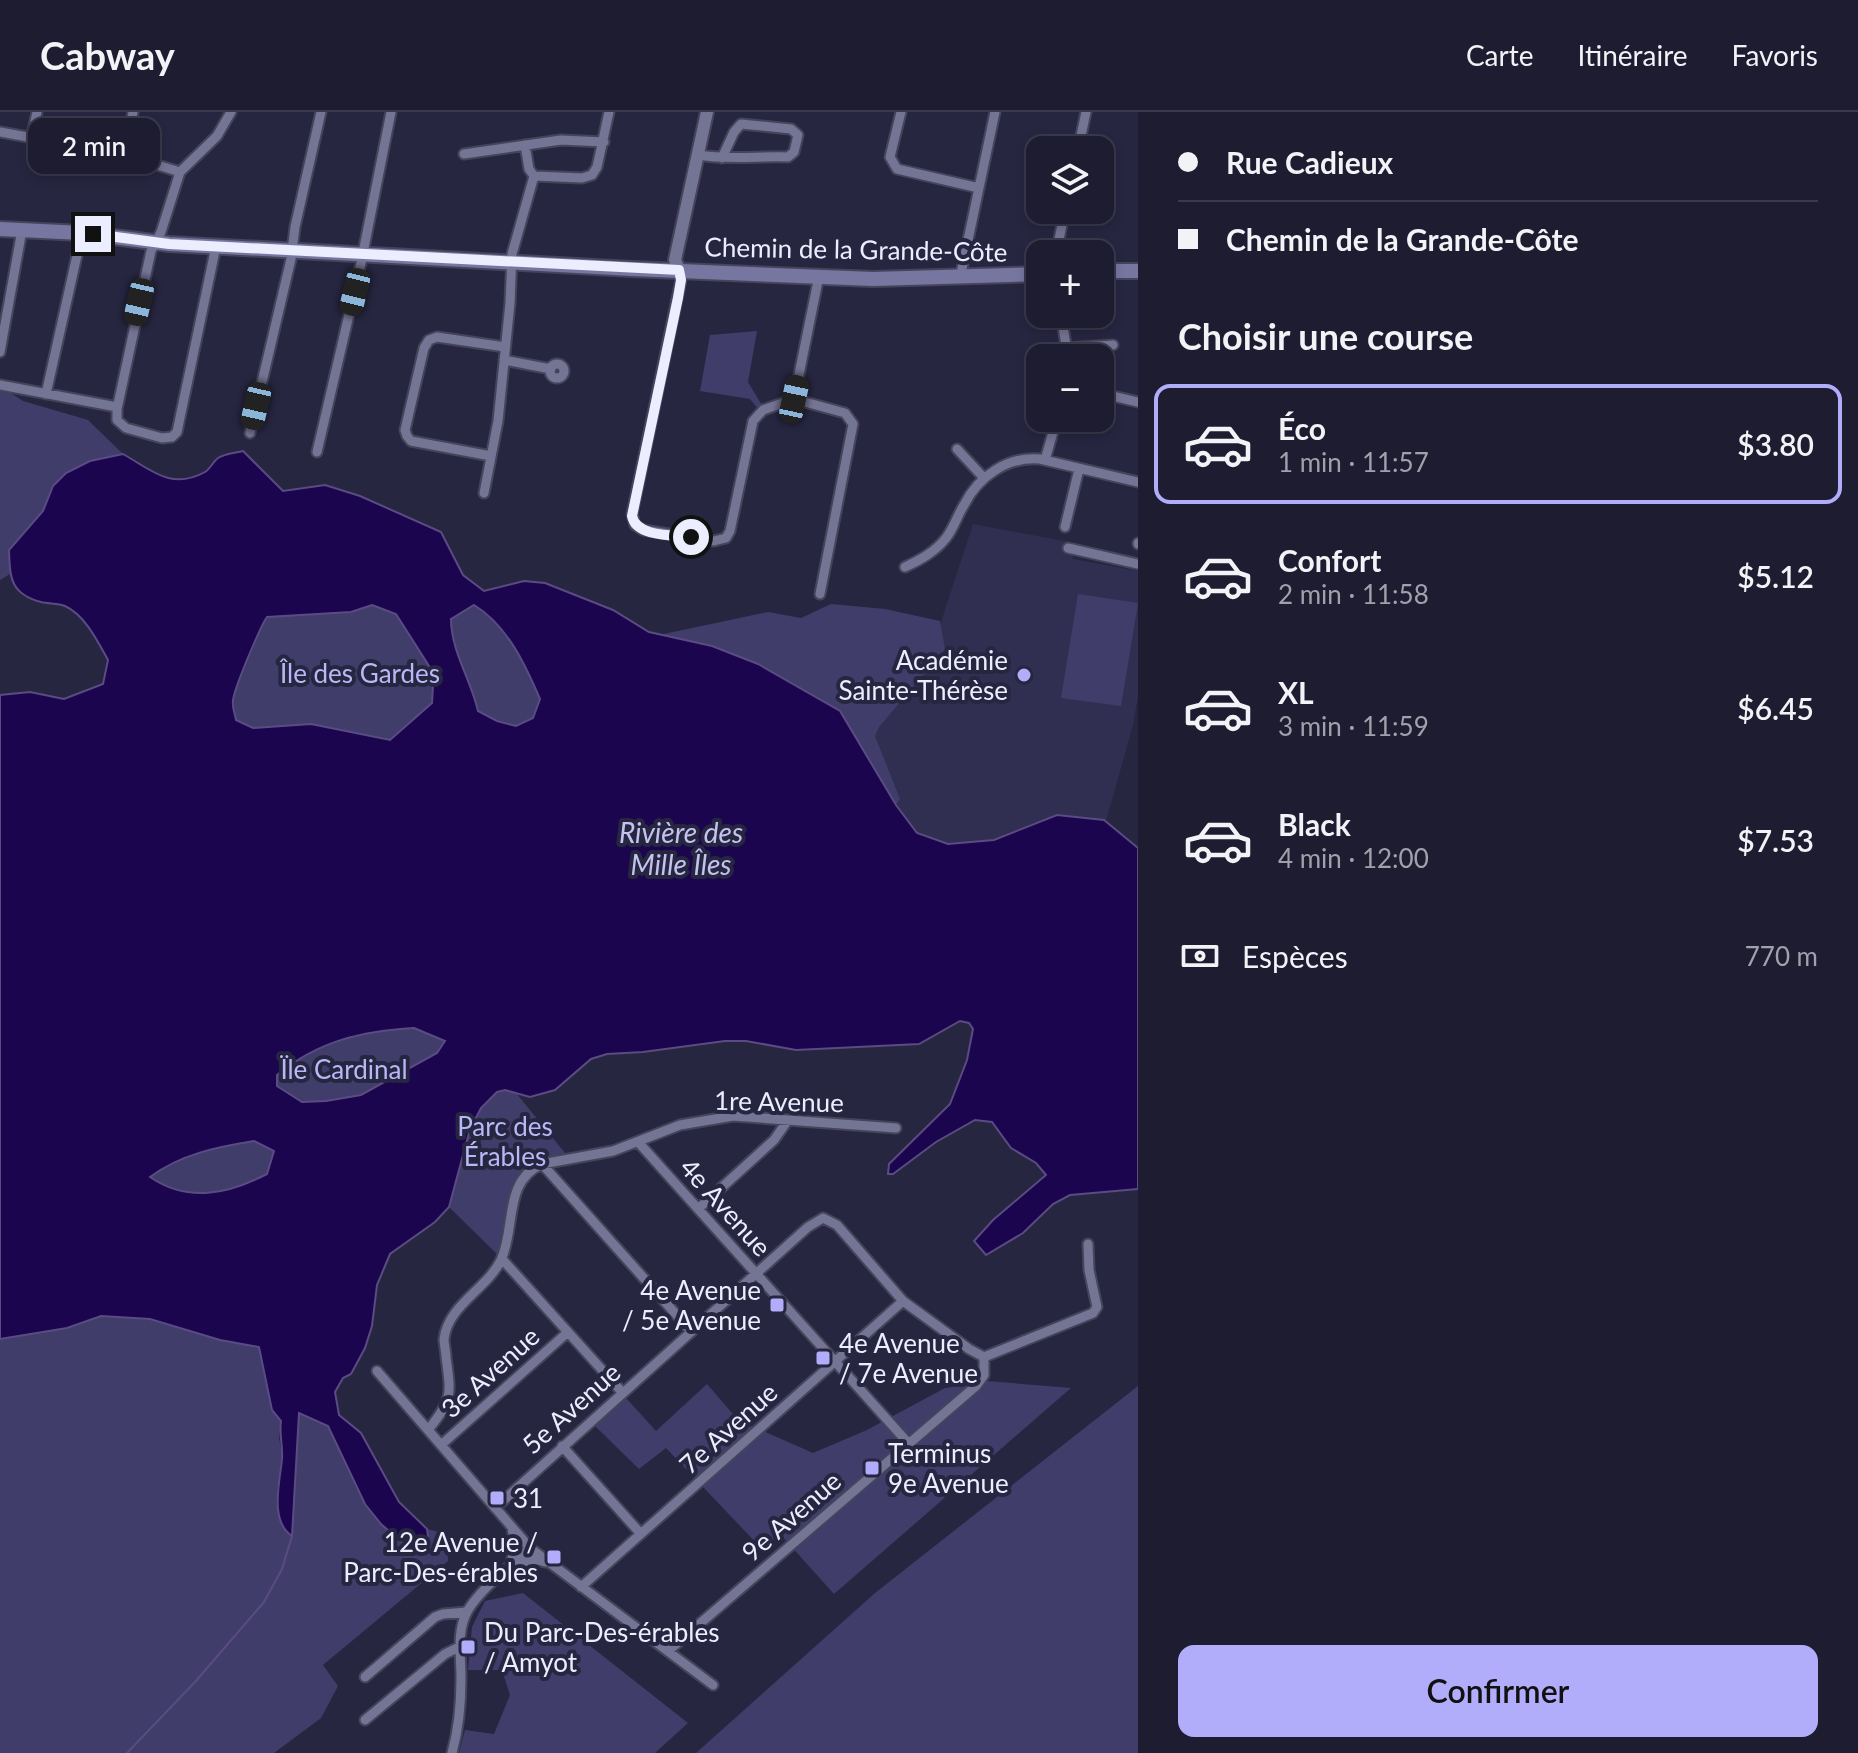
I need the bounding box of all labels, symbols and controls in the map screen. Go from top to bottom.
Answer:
text: Cabway [40,32,175,78]
text: Carte [1466,38,1533,72]
text: Itinéraire [1577,38,1688,72]
text: Favoris [1732,38,1818,72]
callout: 2 min [27,118,159,174]
text: 2 min [62,130,126,162]
map controls [1026,136,1114,432]
button: layers [1026,136,1114,224]
text: Rue Cadieux [1226,144,1393,180]
route end [75,216,111,252]
text: Chemin de la Grande-Côte [1226,221,1579,257]
street label: Chemin de la Grande-Côte [704,230,1008,268]
button: + [1026,240,1114,328]
car [338,266,372,318]
car [122,276,156,328]
text: Choisir une course [1178,314,1473,358]
button: − [1026,344,1114,432]
car [777,373,811,425]
car [239,380,273,432]
icon: car [1182,408,1254,480]
text: Éco [1278,410,1326,446]
text: $3.80 [1737,426,1814,462]
text: 1 min · 11:57 [1278,446,1429,478]
route start [673,519,709,555]
icon: car [1182,540,1254,612]
text: Confort [1278,542,1381,578]
text: $5.12 [1737,558,1814,594]
text: 2 min · 11:58 [1278,578,1429,610]
place label: Académie Sainte-Thérèse [839,644,1008,706]
park label: Île des Gardes [279,657,440,689]
marker: Académie Sainte-Thérèse [1015,666,1033,684]
icon: car [1182,672,1254,744]
text: XL [1278,674,1314,710]
text: $6.45 [1737,690,1814,726]
text: 3 min · 11:59 [1278,710,1429,742]
icon: car [1182,804,1254,876]
text: Black [1278,806,1351,842]
water label: Rivière des Mille Îles [619,815,743,881]
text: $7.53 [1737,822,1814,858]
text: 4 min · 12:00 [1278,842,1429,874]
icon: cash [1178,934,1222,978]
text: Espèces [1242,938,1348,974]
text: 770 m [1745,940,1818,972]
park label: Ïle Cardinal [279,1053,408,1085]
street label: 1re Avenue [714,1084,844,1118]
park label: Parc des Érables [457,1110,553,1172]
street label: 4e Avenue [674,1151,778,1263]
place label: 4e Avenue / 5e Avenue [622,1274,761,1336]
marker: 4e Avenue / 5e Avenue [768,1296,786,1314]
street label: 3e Avenue [434,1320,546,1424]
place label: 4e Avenue / 7e Avenue [839,1327,978,1389]
marker: 4e Avenue / 7e Avenue [814,1349,832,1367]
street label: 5e Avenue [515,1356,627,1460]
street label: 7e Avenue [672,1376,784,1480]
place label: Terminus 9e Avenue [888,1437,1009,1499]
marker: Terminus 9e Avenue [863,1459,881,1477]
street label: 9e Avenue [735,1464,847,1568]
place label: 31 [513,1482,543,1514]
marker: 31 [488,1489,506,1507]
place label: 12e Avenue / Parc-Des-érables [343,1526,538,1588]
marker: 12e Avenue / Parc-Des-érables [545,1548,563,1566]
place label: Du Parc-Des-érables / Amyot [484,1616,719,1678]
marker: Du Parc-Des-érables / Amyot [459,1638,477,1656]
button: Confirmer [1178,1645,1818,1737]

